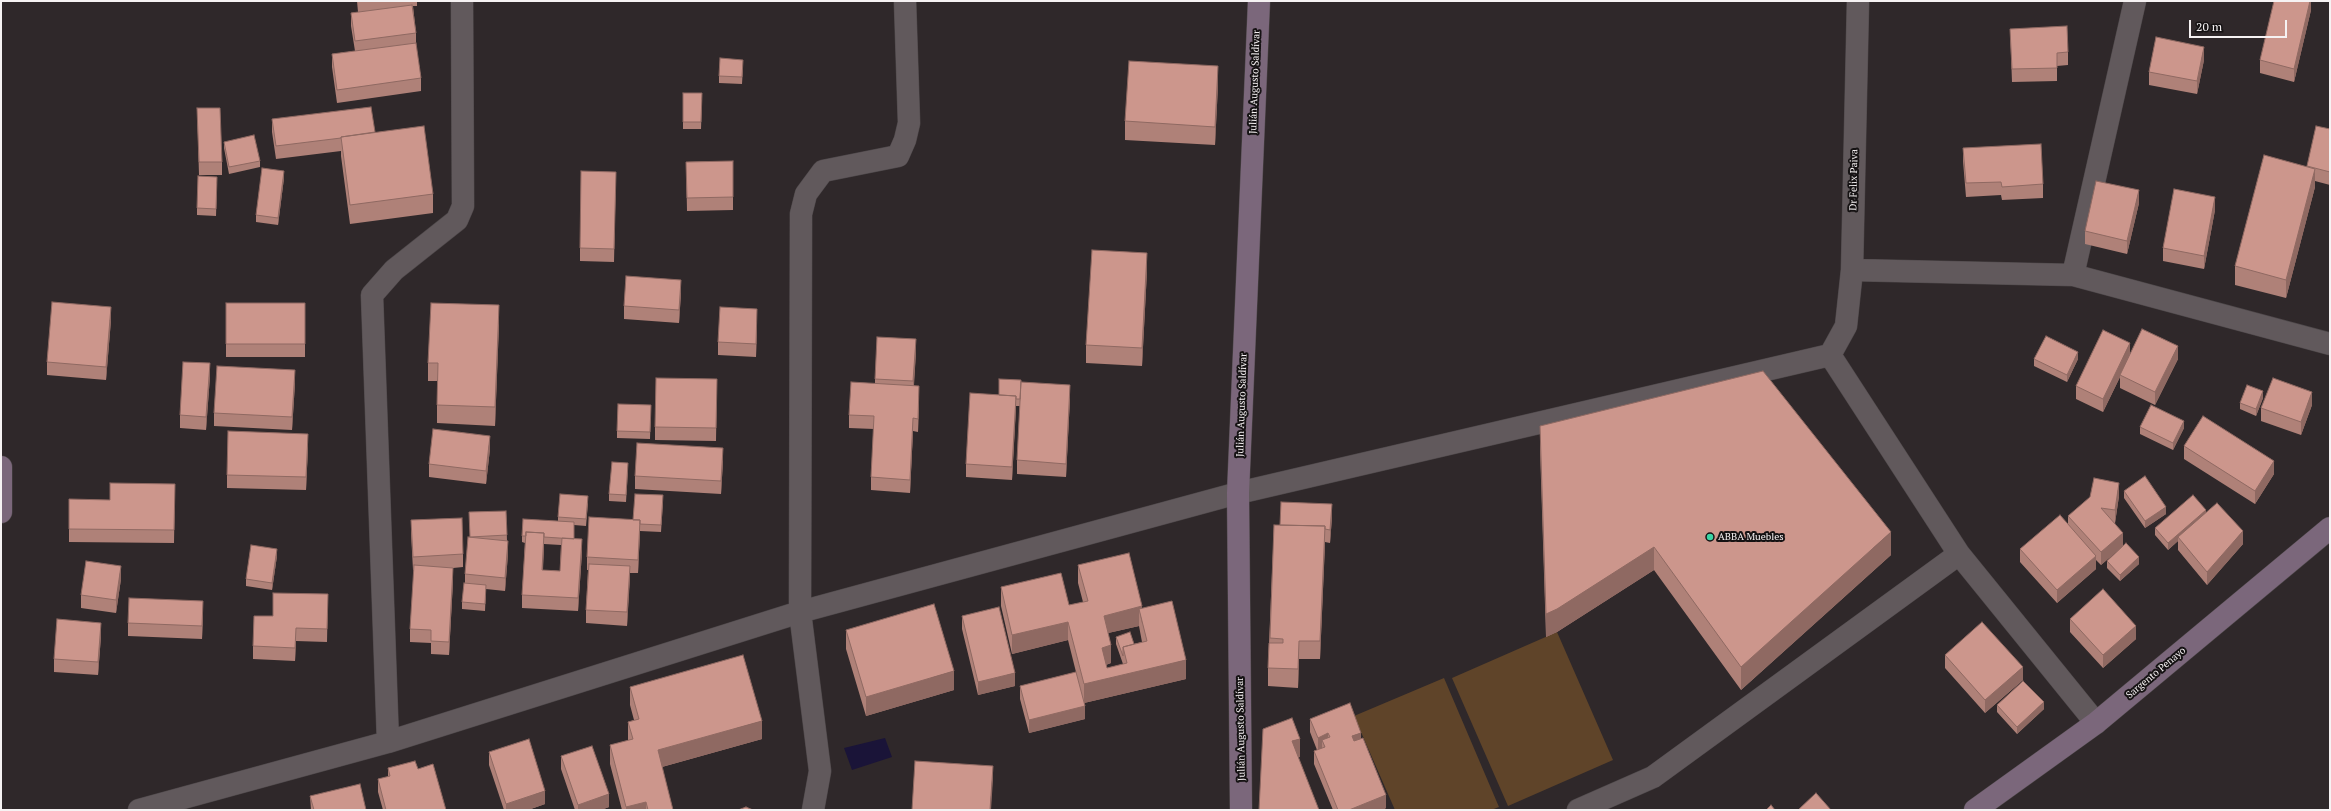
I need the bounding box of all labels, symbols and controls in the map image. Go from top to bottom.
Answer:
scale bar [2191,12,2289,38]
text: 20 m [2196,19,2222,34]
street label: Julián Augusto Saldívar [1247,30,1263,134]
street label: Dr Felix Paiva [1847,149,1861,211]
street label: Julián Augusto Saldívar [1234,353,1250,457]
place label: ABBA Muebles [1718,531,1784,543]
marker: ABBA Muebles [1705,532,1715,542]
street label: Sargento Penayo [2124,645,2188,701]
street label: Julián Augusto Saldívar [1234,677,1248,781]

